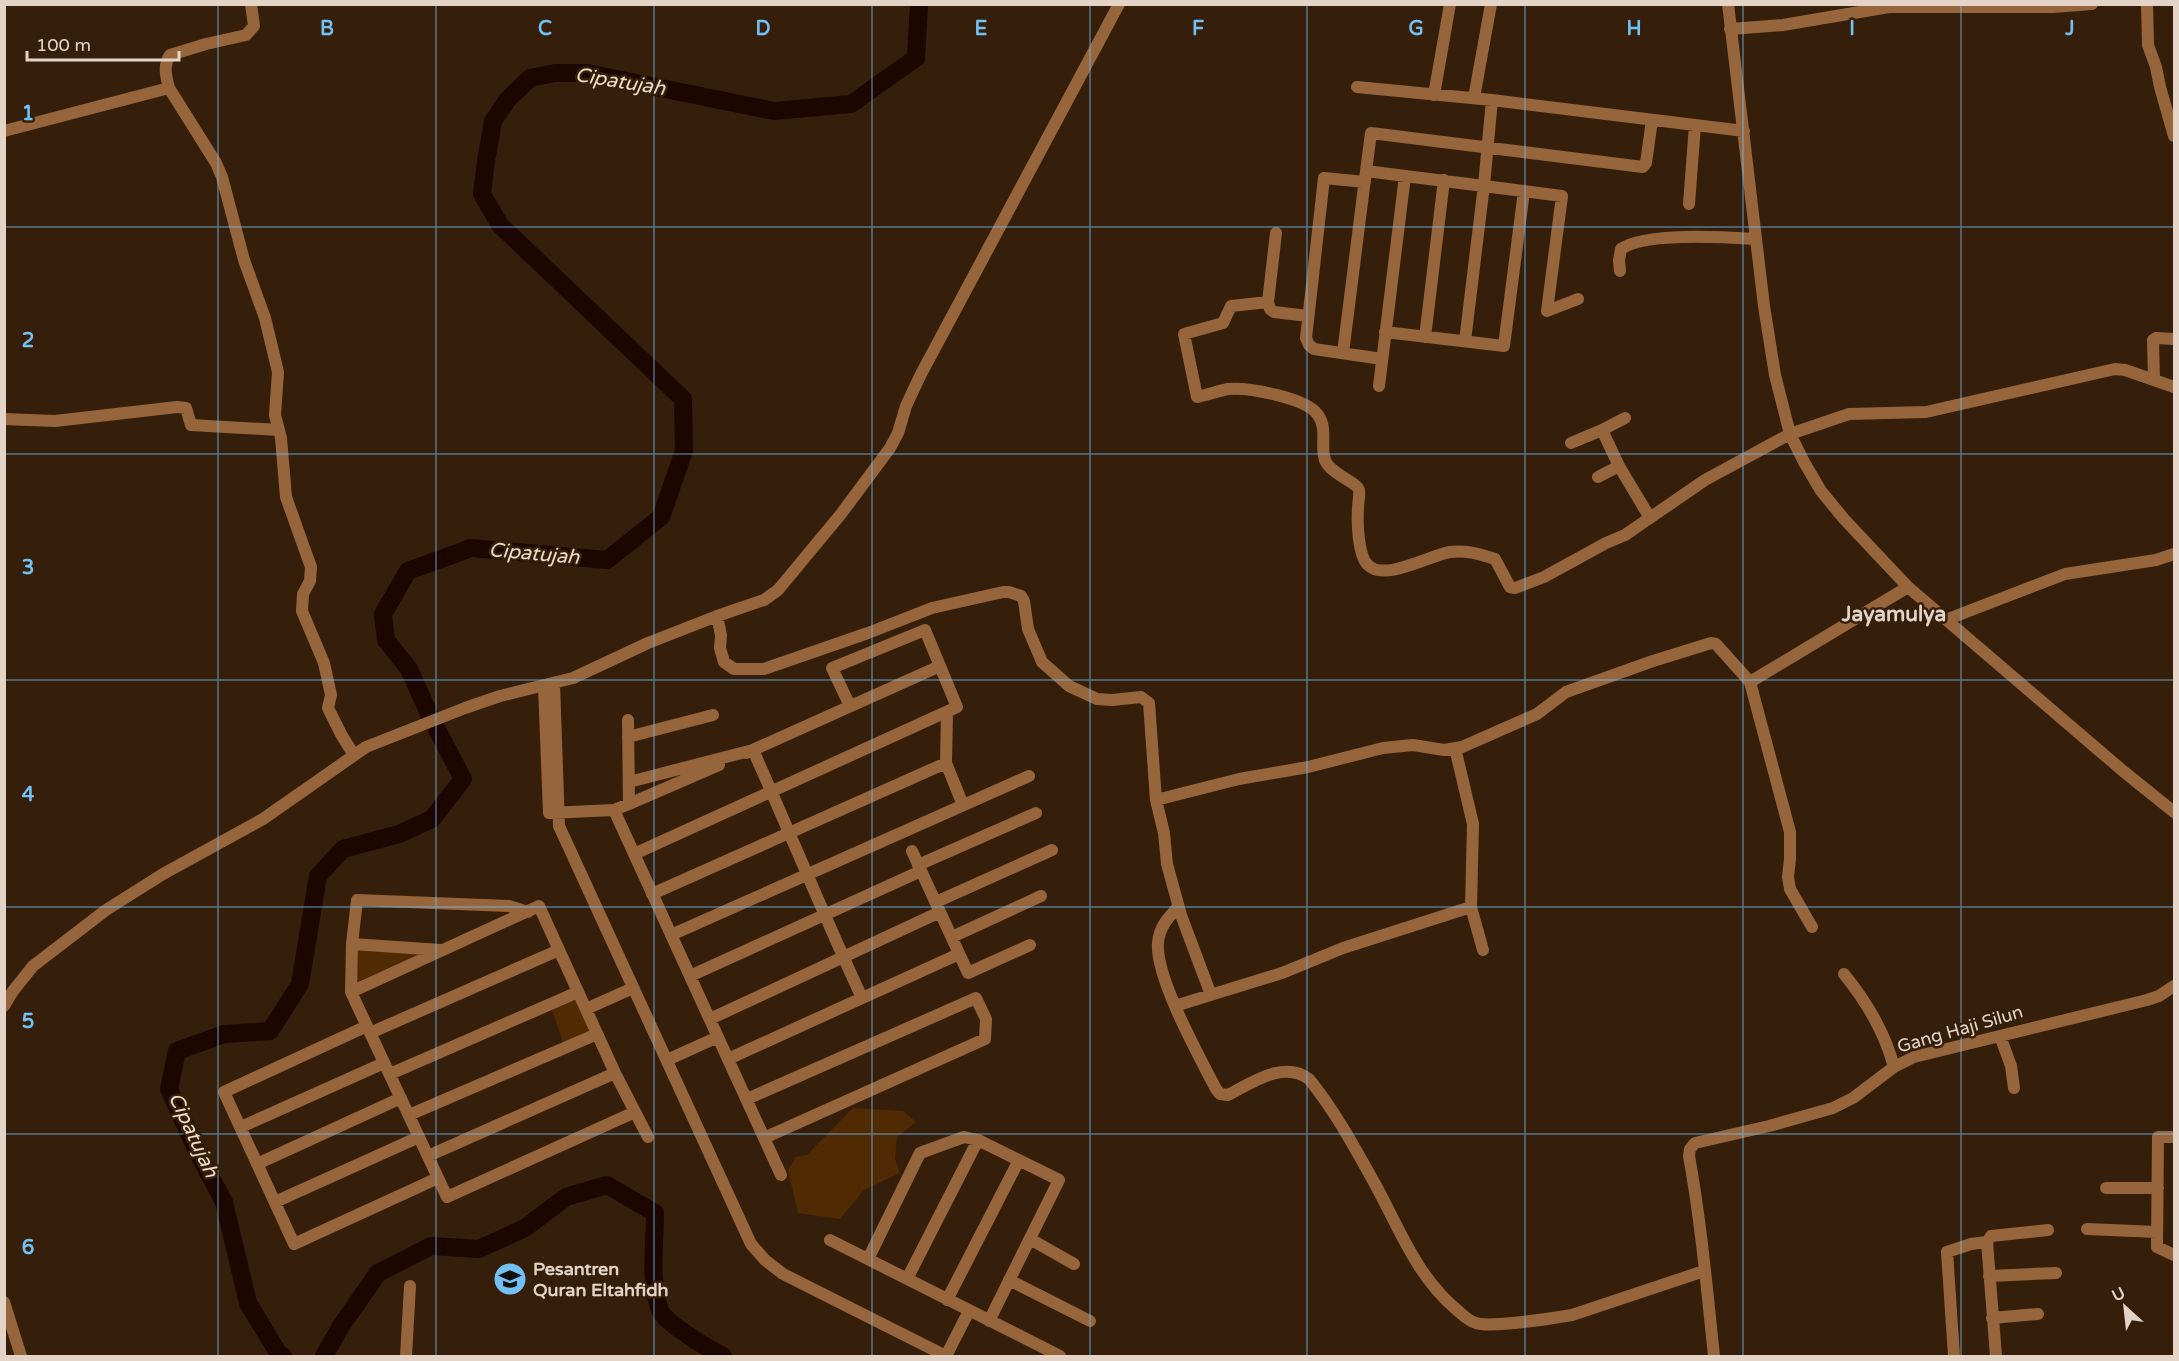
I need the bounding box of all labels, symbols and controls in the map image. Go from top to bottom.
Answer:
text: B [320,17,334,41]
text: C [538,17,552,41]
text: D [755,17,771,41]
text: E [975,17,988,41]
text: F [1192,17,1204,41]
text: G [1408,17,1424,41]
text: H [1626,17,1642,41]
text: I [1849,17,1855,41]
text: J [2064,17,2075,41]
scale bar [27,24,178,62]
text: 100 m [36,34,91,56]
water label: Cipatujah [573,63,668,101]
text: 1 [22,102,34,126]
text: 2 [22,329,34,353]
water label: Cipatujah [488,538,581,570]
text: 3 [22,556,34,580]
district label: Jayamulya [1841,602,1946,627]
text: 4 [22,783,35,807]
street label: Gang Haji Silun [1894,1001,2026,1057]
text: 5 [22,1010,34,1034]
water label: Cipatujah [163,1089,223,1182]
text: 6 [22,1236,34,1260]
place label: Pesantren Quran Eltahfidh [533,1258,669,1301]
school or university icon: Pesantren Quran Eltahfidh [492,1261,528,1297]
north arrow [2095,1277,2155,1337]
text: U [2109,1283,2129,1306]

